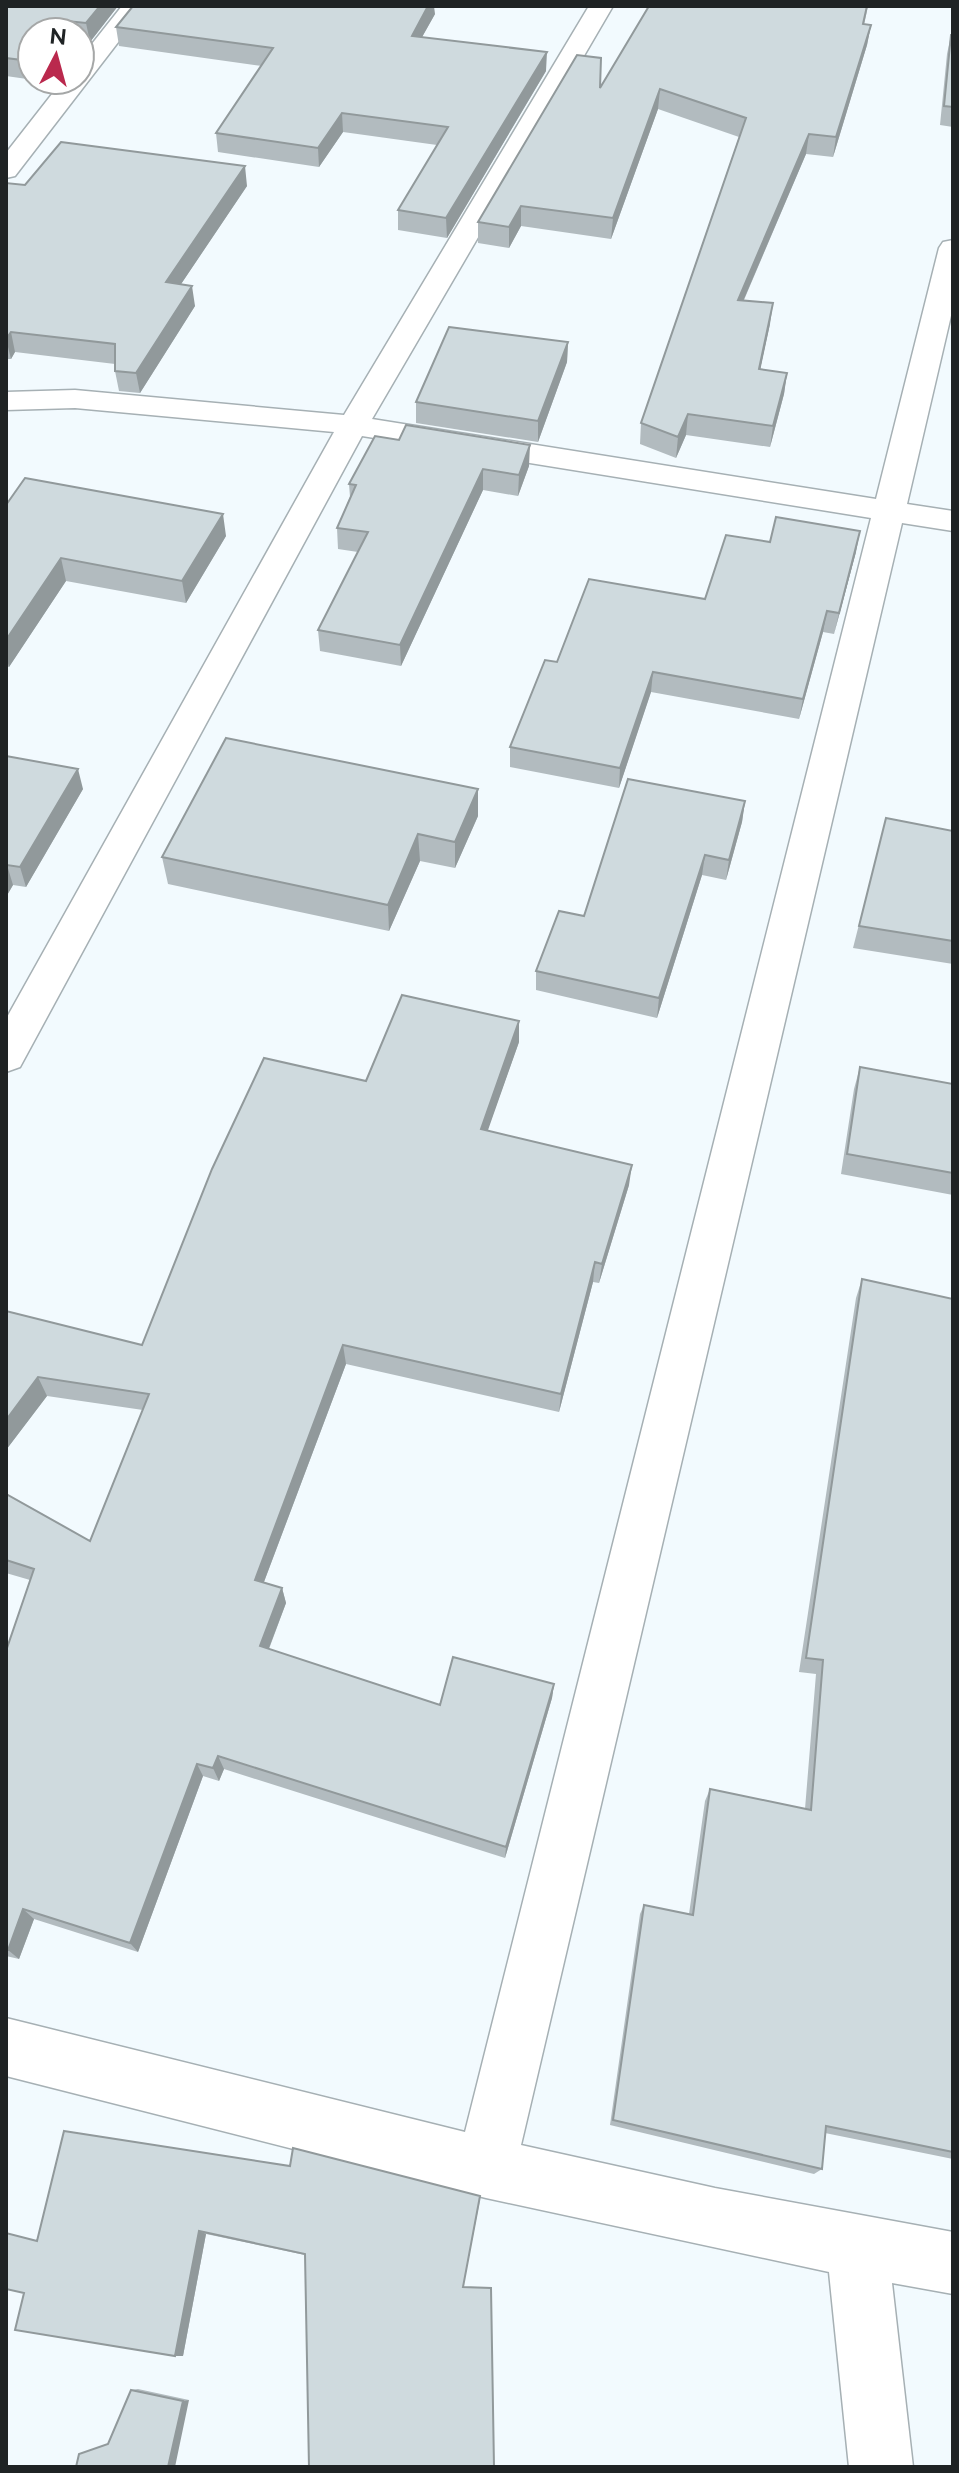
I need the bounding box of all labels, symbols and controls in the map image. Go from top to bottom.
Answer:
north arrow [16,16,96,96]
text: N [48,22,68,50]

